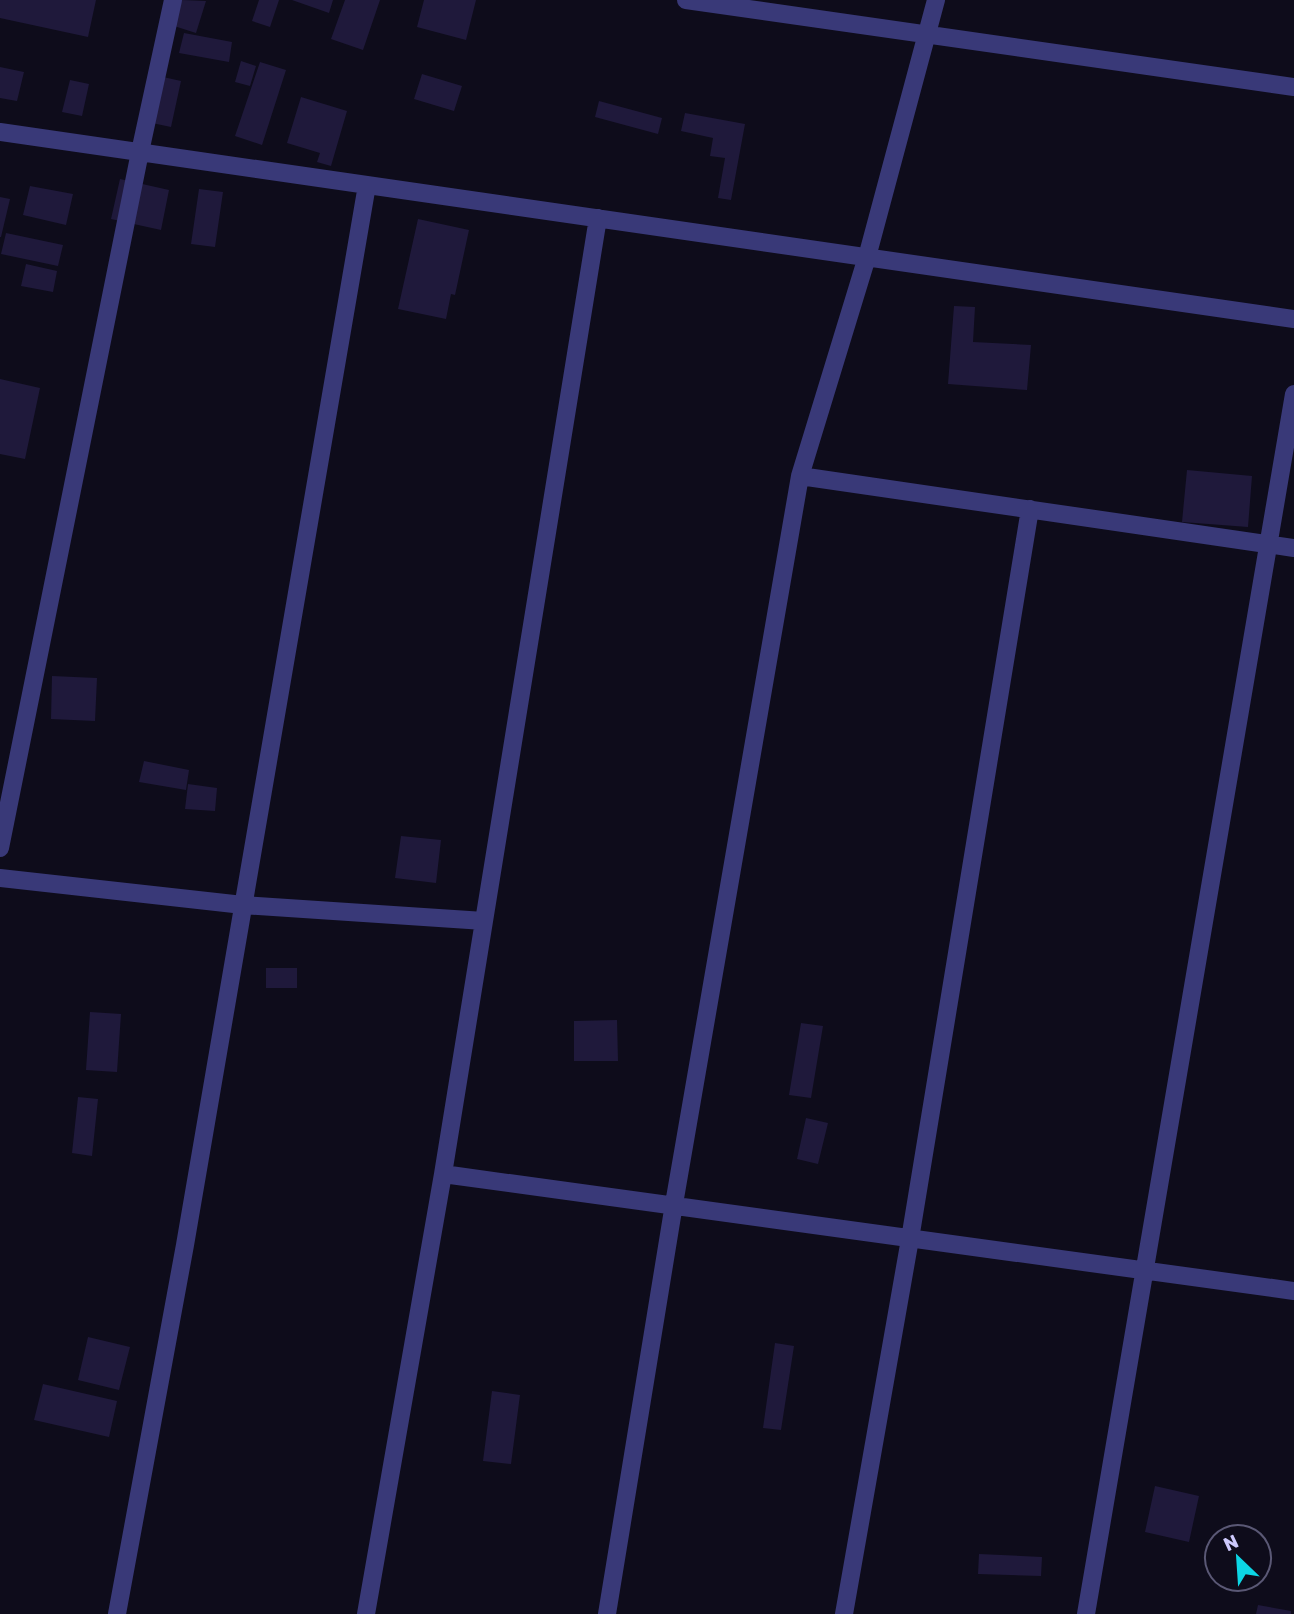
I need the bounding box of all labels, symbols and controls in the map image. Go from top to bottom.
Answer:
north arrow [1203,1523,1273,1593]
text: N [1220,1530,1242,1556]

